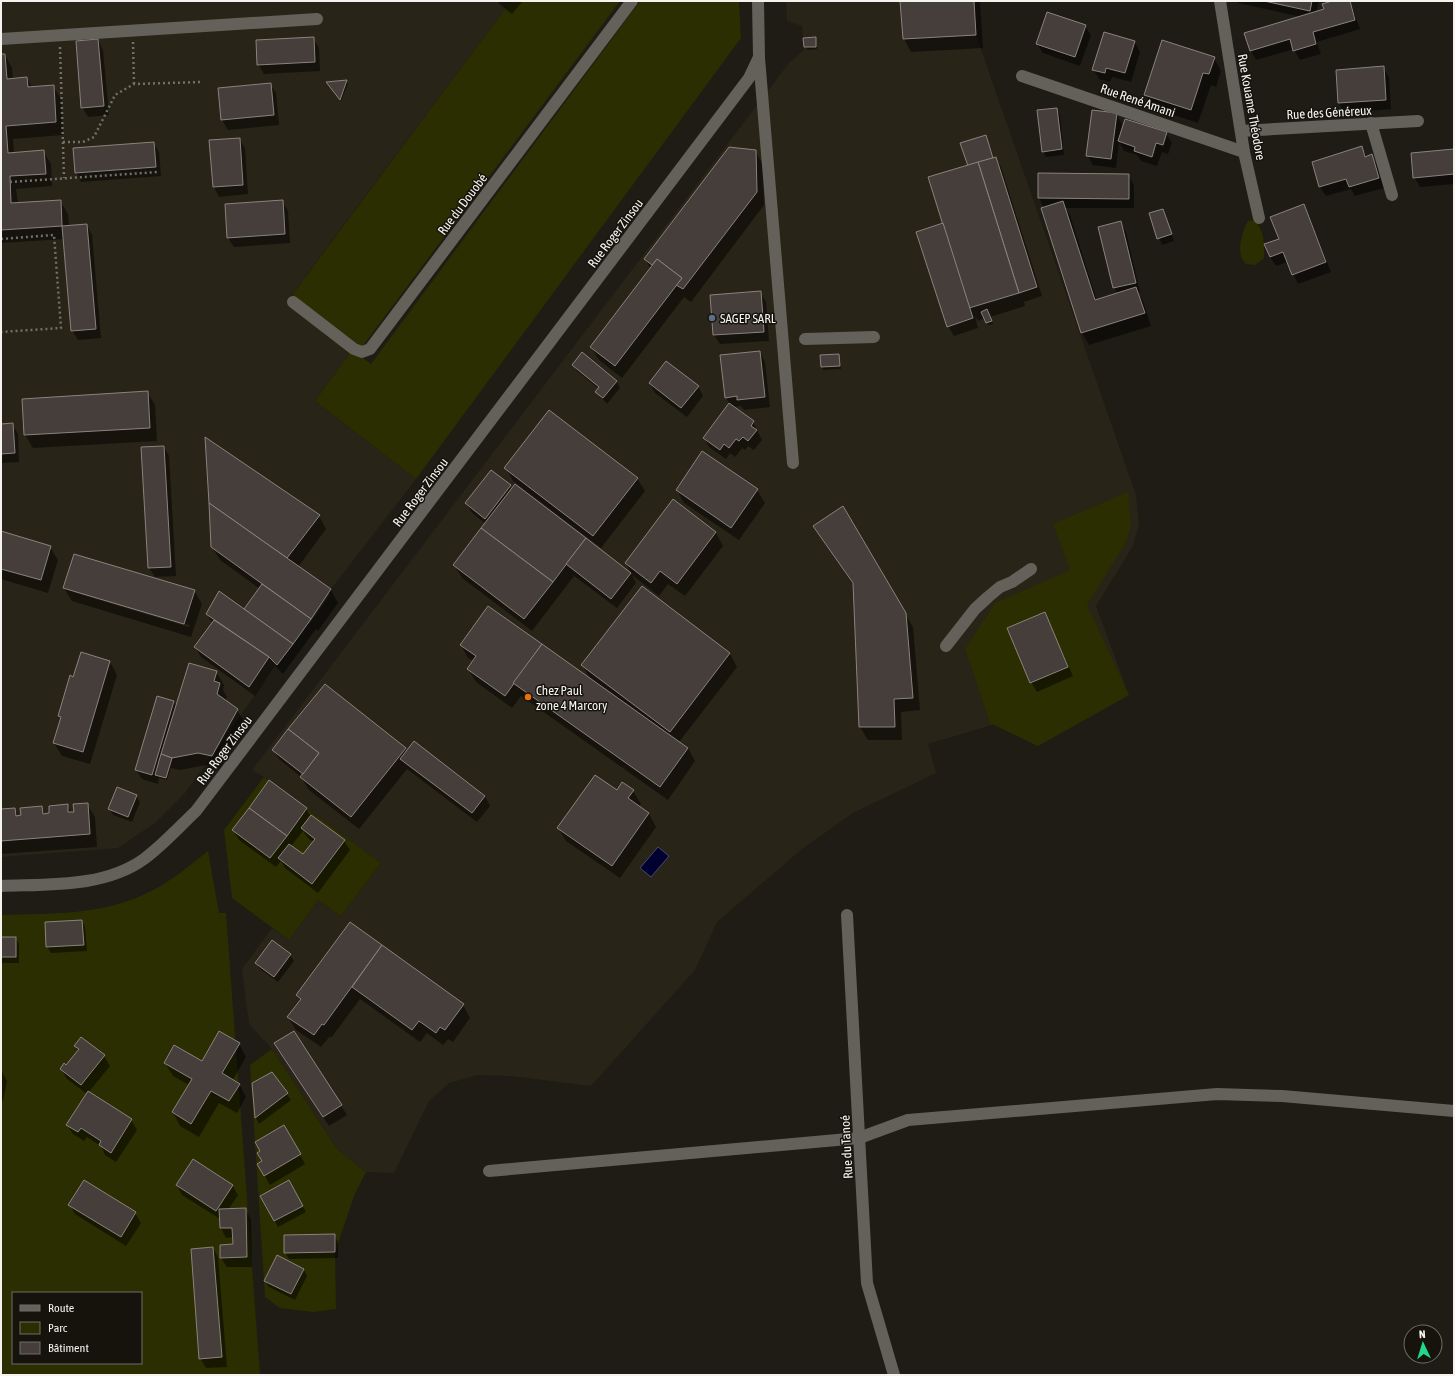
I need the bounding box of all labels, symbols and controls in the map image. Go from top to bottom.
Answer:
street label: Rue Kouame Théodore [1235,53,1268,162]
street label: Rue René Amani [1099,81,1177,120]
street label: Rue des Généreux [1286,103,1373,122]
street label: Rue du Douobé [435,171,490,238]
street label: Rue Roger Zinsou [585,196,646,271]
place label: SAGEP SARL [720,311,776,326]
marker: SAGEP SARL [707,313,717,323]
street label: Rue Roger Zinsou [390,455,451,530]
place label: Chez Paul zone 4 Marcory [536,683,608,713]
marker: Chez Paul zone 4 Marcory [523,692,533,702]
street label: Rue Roger Zinsou [194,713,255,788]
street label: Rue du Tanoé [837,1115,856,1179]
legend [12,1292,142,1364]
text: Route [48,1301,74,1315]
text: Parc [48,1321,68,1335]
north arrow [1403,1324,1443,1364]
text: N [1419,1328,1426,1340]
text: Bâtiment [48,1341,89,1355]

